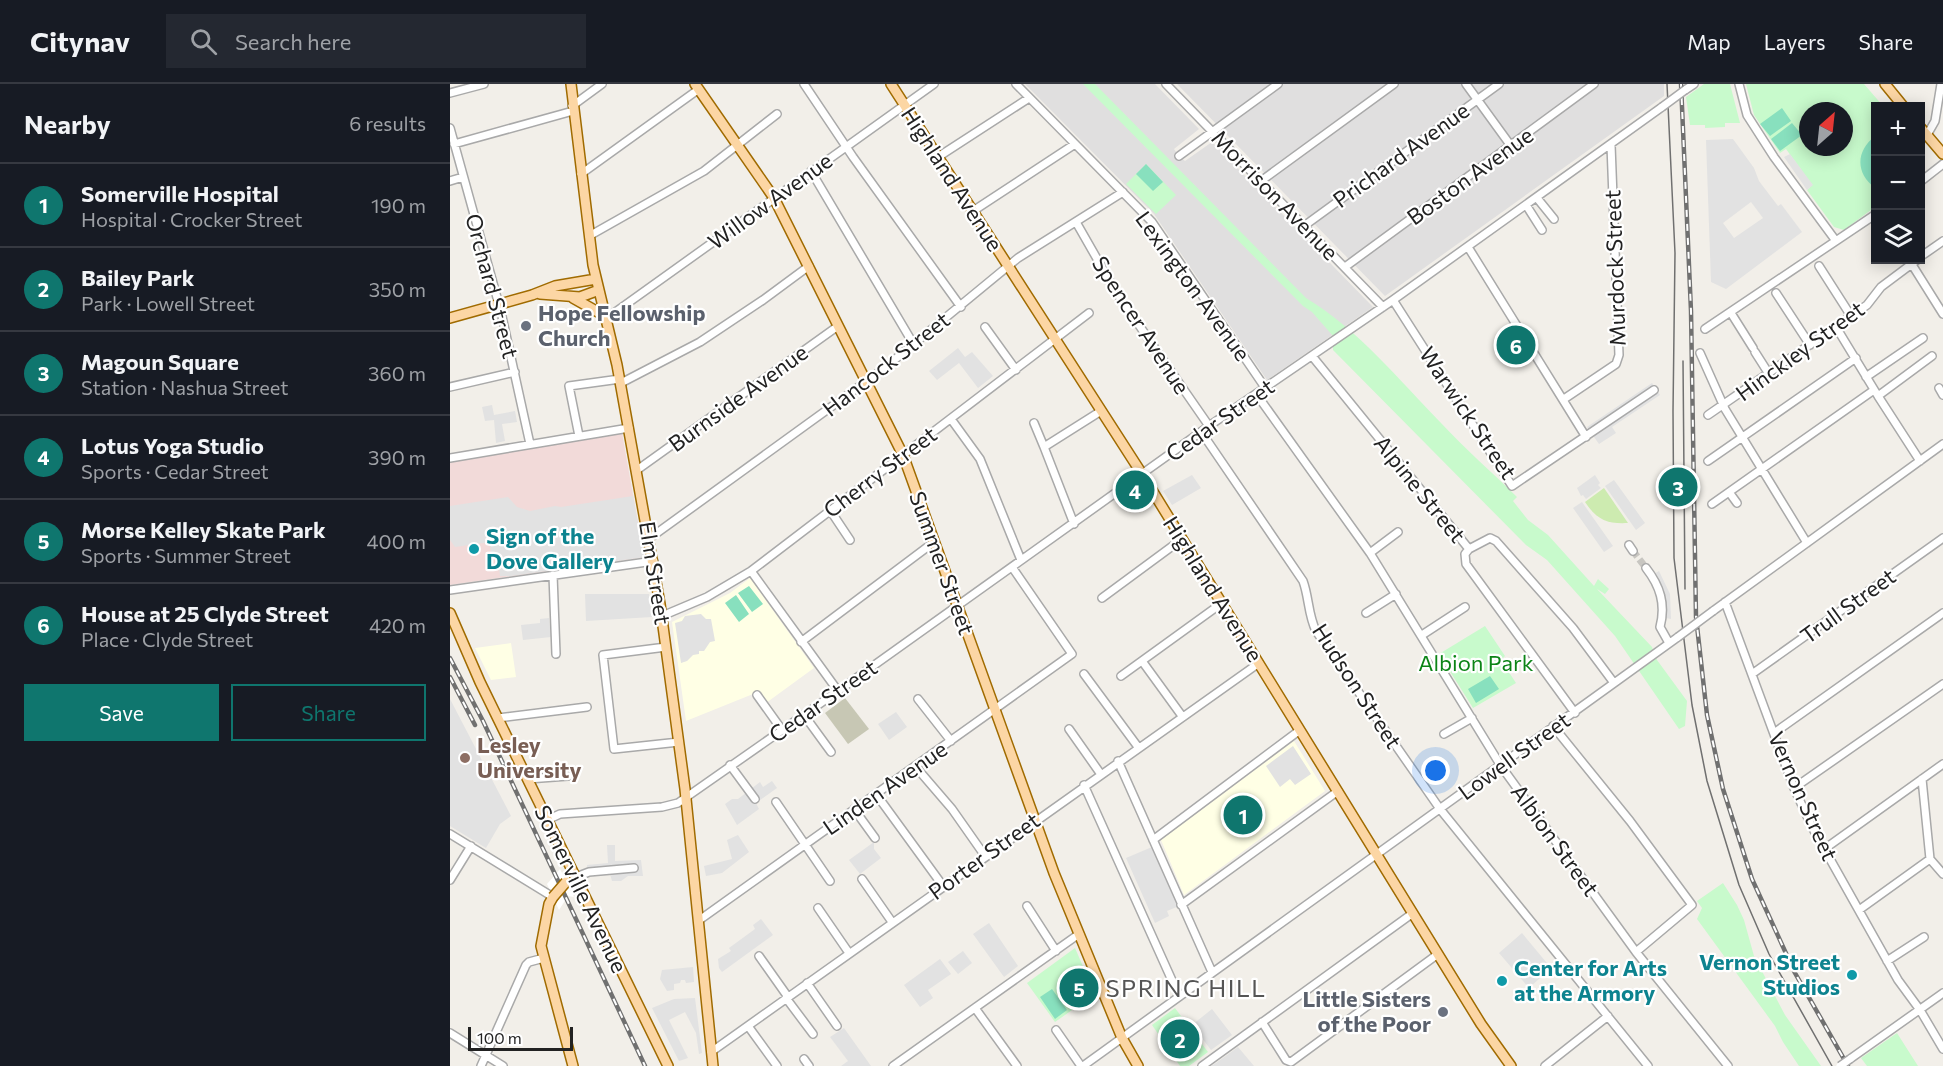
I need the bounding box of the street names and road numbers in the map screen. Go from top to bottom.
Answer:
street label: Prichard Avenue [1327,96,1474,213]
street label: Highland Avenue [896,101,1009,256]
street label: Boston Avenue [1401,121,1538,230]
street label: Morrison Avenue [1206,124,1344,265]
street label: Willow Avenue [702,146,837,255]
street label: Murdock Street [1598,189,1631,347]
street label: Lexington Avenue [1130,206,1257,366]
street label: Orchard Street [460,210,525,361]
street label: Spencer Avenue [1087,251,1196,399]
street label: Hinckley Street [1730,295,1869,406]
street label: Hancock Street [817,306,955,422]
street label: Burnside Avenue [663,338,813,457]
street label: Warwick Street [1414,341,1523,484]
street label: Cedar Street [1160,372,1279,467]
street label: Cherry Street [818,420,942,523]
street label: Alpine Street [1369,430,1472,548]
street label: Summer Street [904,488,981,638]
street label: Highland Avenue [1158,511,1269,667]
street label: Elm Street [634,519,677,627]
street label: Trull Street [1795,562,1901,649]
street label: Hudson Street [1307,618,1408,753]
street label: Cedar Street [763,653,882,748]
street label: Lowell Street [1452,706,1575,805]
street label: Vernon Street [1763,727,1844,865]
street label: Linden Avenue [817,735,952,840]
street label: Albion Street [1506,779,1605,901]
street label: Somerville Avenue [529,801,634,977]
street label: Porter Street [923,806,1045,905]

